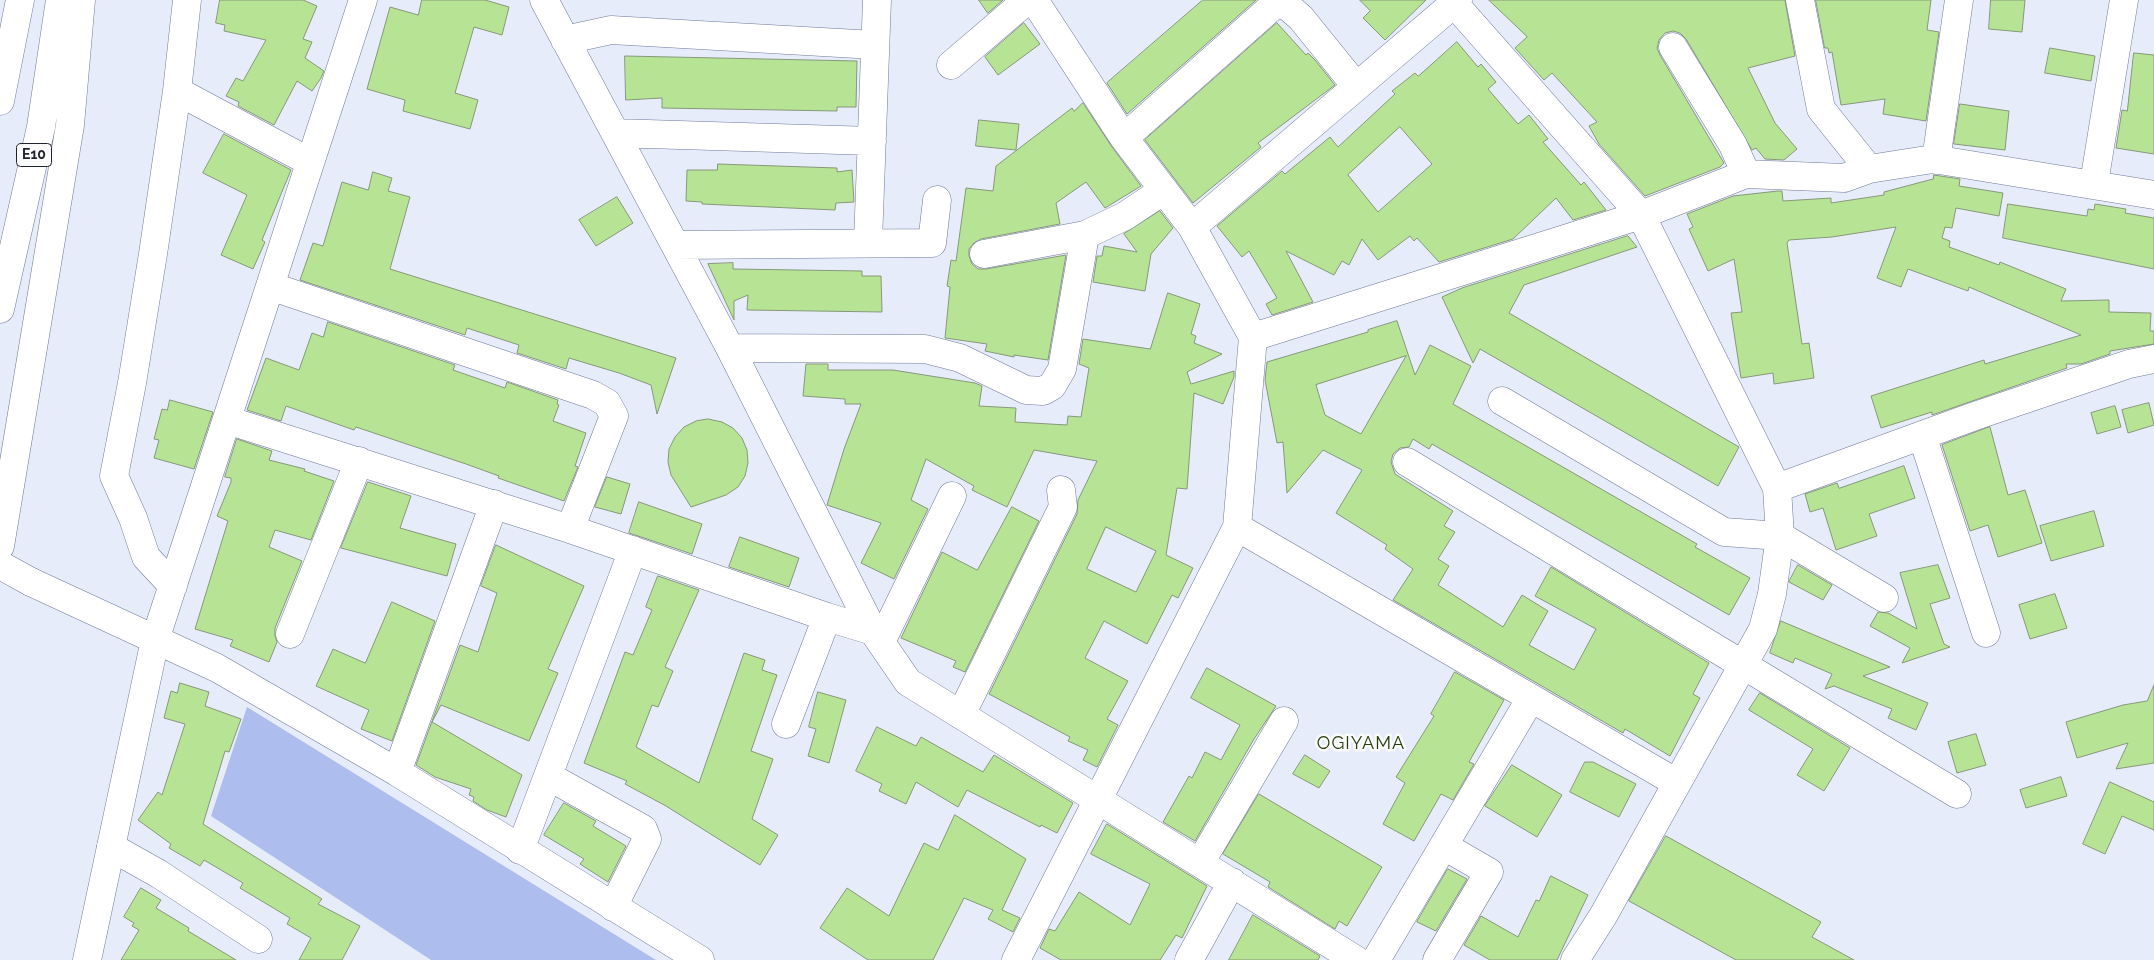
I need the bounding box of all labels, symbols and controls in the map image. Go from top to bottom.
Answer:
road number: E10 [16,144,52,166]
district label: OGIYAMA [1316,733,1406,755]

